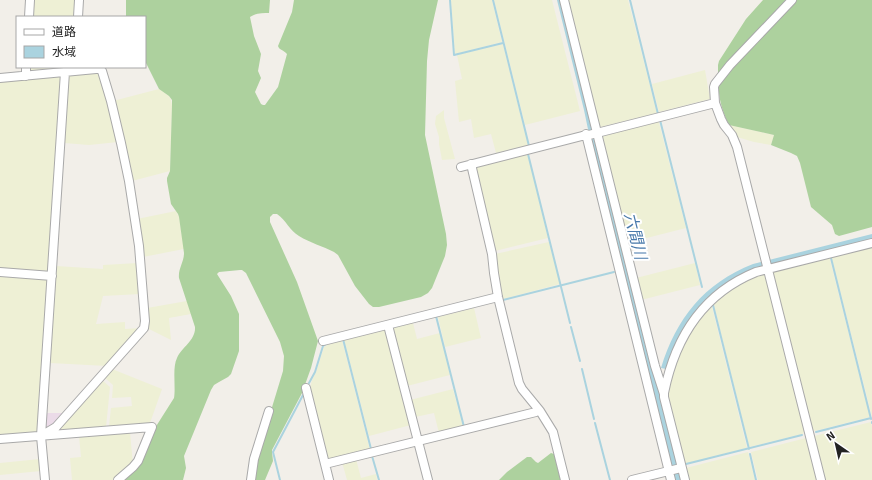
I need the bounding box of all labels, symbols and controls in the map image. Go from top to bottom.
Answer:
legend [16,16,146,68]
text: 道路 [52,25,76,40]
text: 水域 [52,45,76,60]
water label: 六間川 [619,210,651,264]
north arrow [816,424,856,464]
text: N [824,429,837,444]

